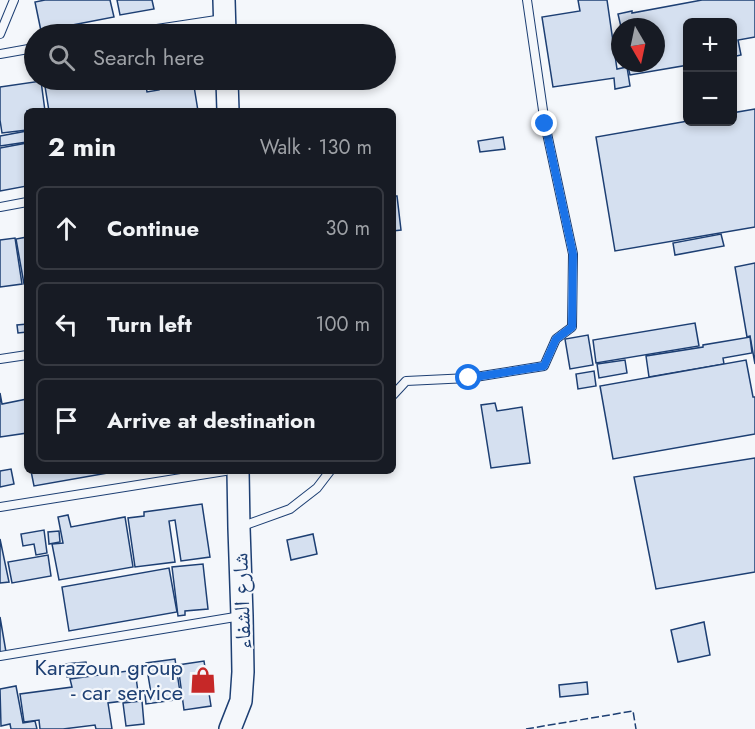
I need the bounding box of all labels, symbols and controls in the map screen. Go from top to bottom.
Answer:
north arrow [611,18,665,72]
map controls [683,18,737,126]
button: + [683,18,737,72]
search box [24,24,396,90]
icon: search [45,41,78,74]
text: Search here [93,41,204,73]
button: − [683,72,737,126]
route end [531,110,557,136]
text: 2 min [48,128,116,166]
text: Walk · 130 m [260,133,372,162]
icon: ahead [50,212,83,245]
text: Continue [107,212,199,244]
text: 30 m [325,214,370,243]
icon: left [50,308,83,341]
text: Turn left [107,308,192,340]
text: 100 m [315,310,370,339]
route start [455,364,481,390]
icon: arrive [50,404,83,437]
text: Arrive at destination [107,404,316,436]
street label: شارع الشفاء [223,552,259,650]
place label: Karazoun group - car service [34,651,183,708]
shop icon: Karazoun group - car service [188,665,218,695]

